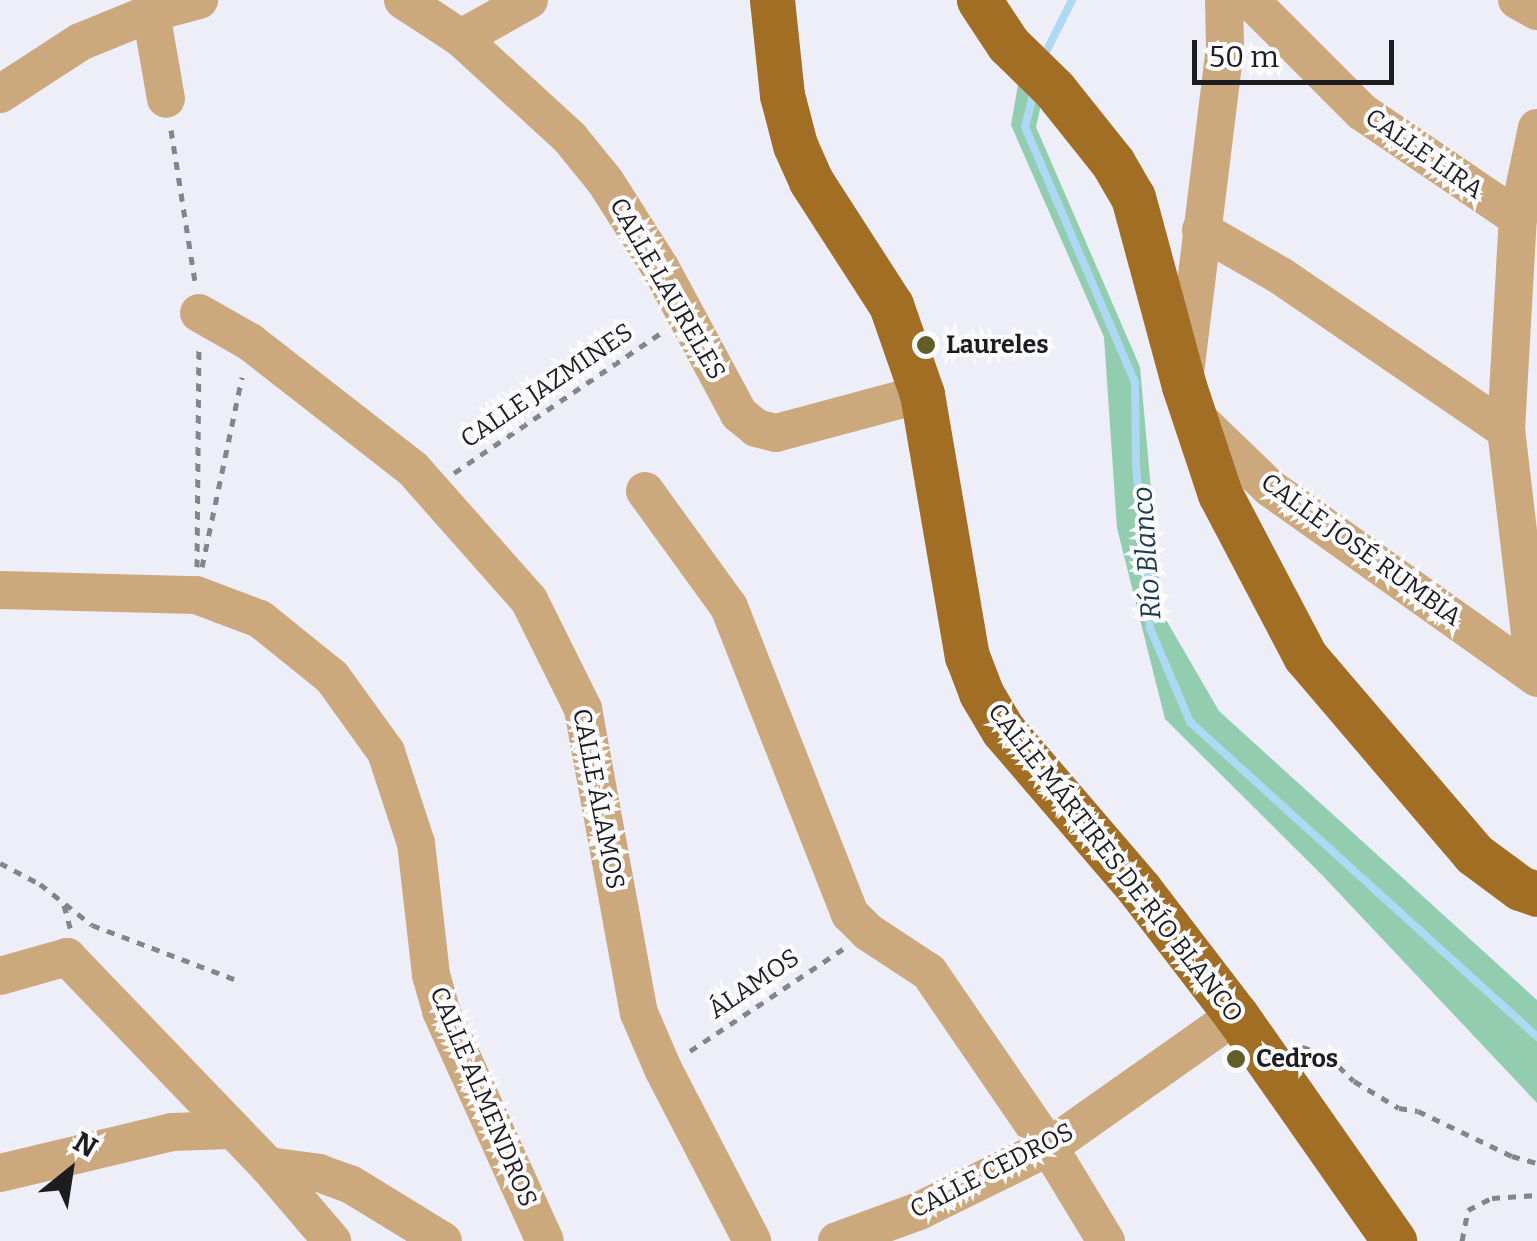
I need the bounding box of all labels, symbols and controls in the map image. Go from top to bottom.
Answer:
scale bar [1197,20,1400,82]
text: 50 m [1209,39,1279,75]
street label: CALLE LIRA [1359,102,1489,206]
street label: CALLE LAURELES [603,193,731,385]
street label: CALLE JAZMINES [455,317,639,455]
place label: Laureles [946,330,1048,360]
marker: Laureles [915,334,937,356]
street label: CALLE JOSÉ RUMBIA [1255,467,1467,633]
water label: Río Blanco [1126,485,1168,621]
street label: CALLE MÁRTIRES DE RÍO BLANCO [981,697,1249,1029]
street label: CALLE ÁLAMOS [566,706,630,892]
street label: ÁLAMOS [703,943,805,1025]
street label: CALLE ALMENDROS [423,982,543,1212]
place label: Cedros [1256,1044,1338,1074]
marker: Cedros [1225,1048,1247,1070]
street label: CALLE CEDROS [905,1117,1079,1225]
north arrow [20,1121,120,1221]
text: N [68,1125,103,1164]

